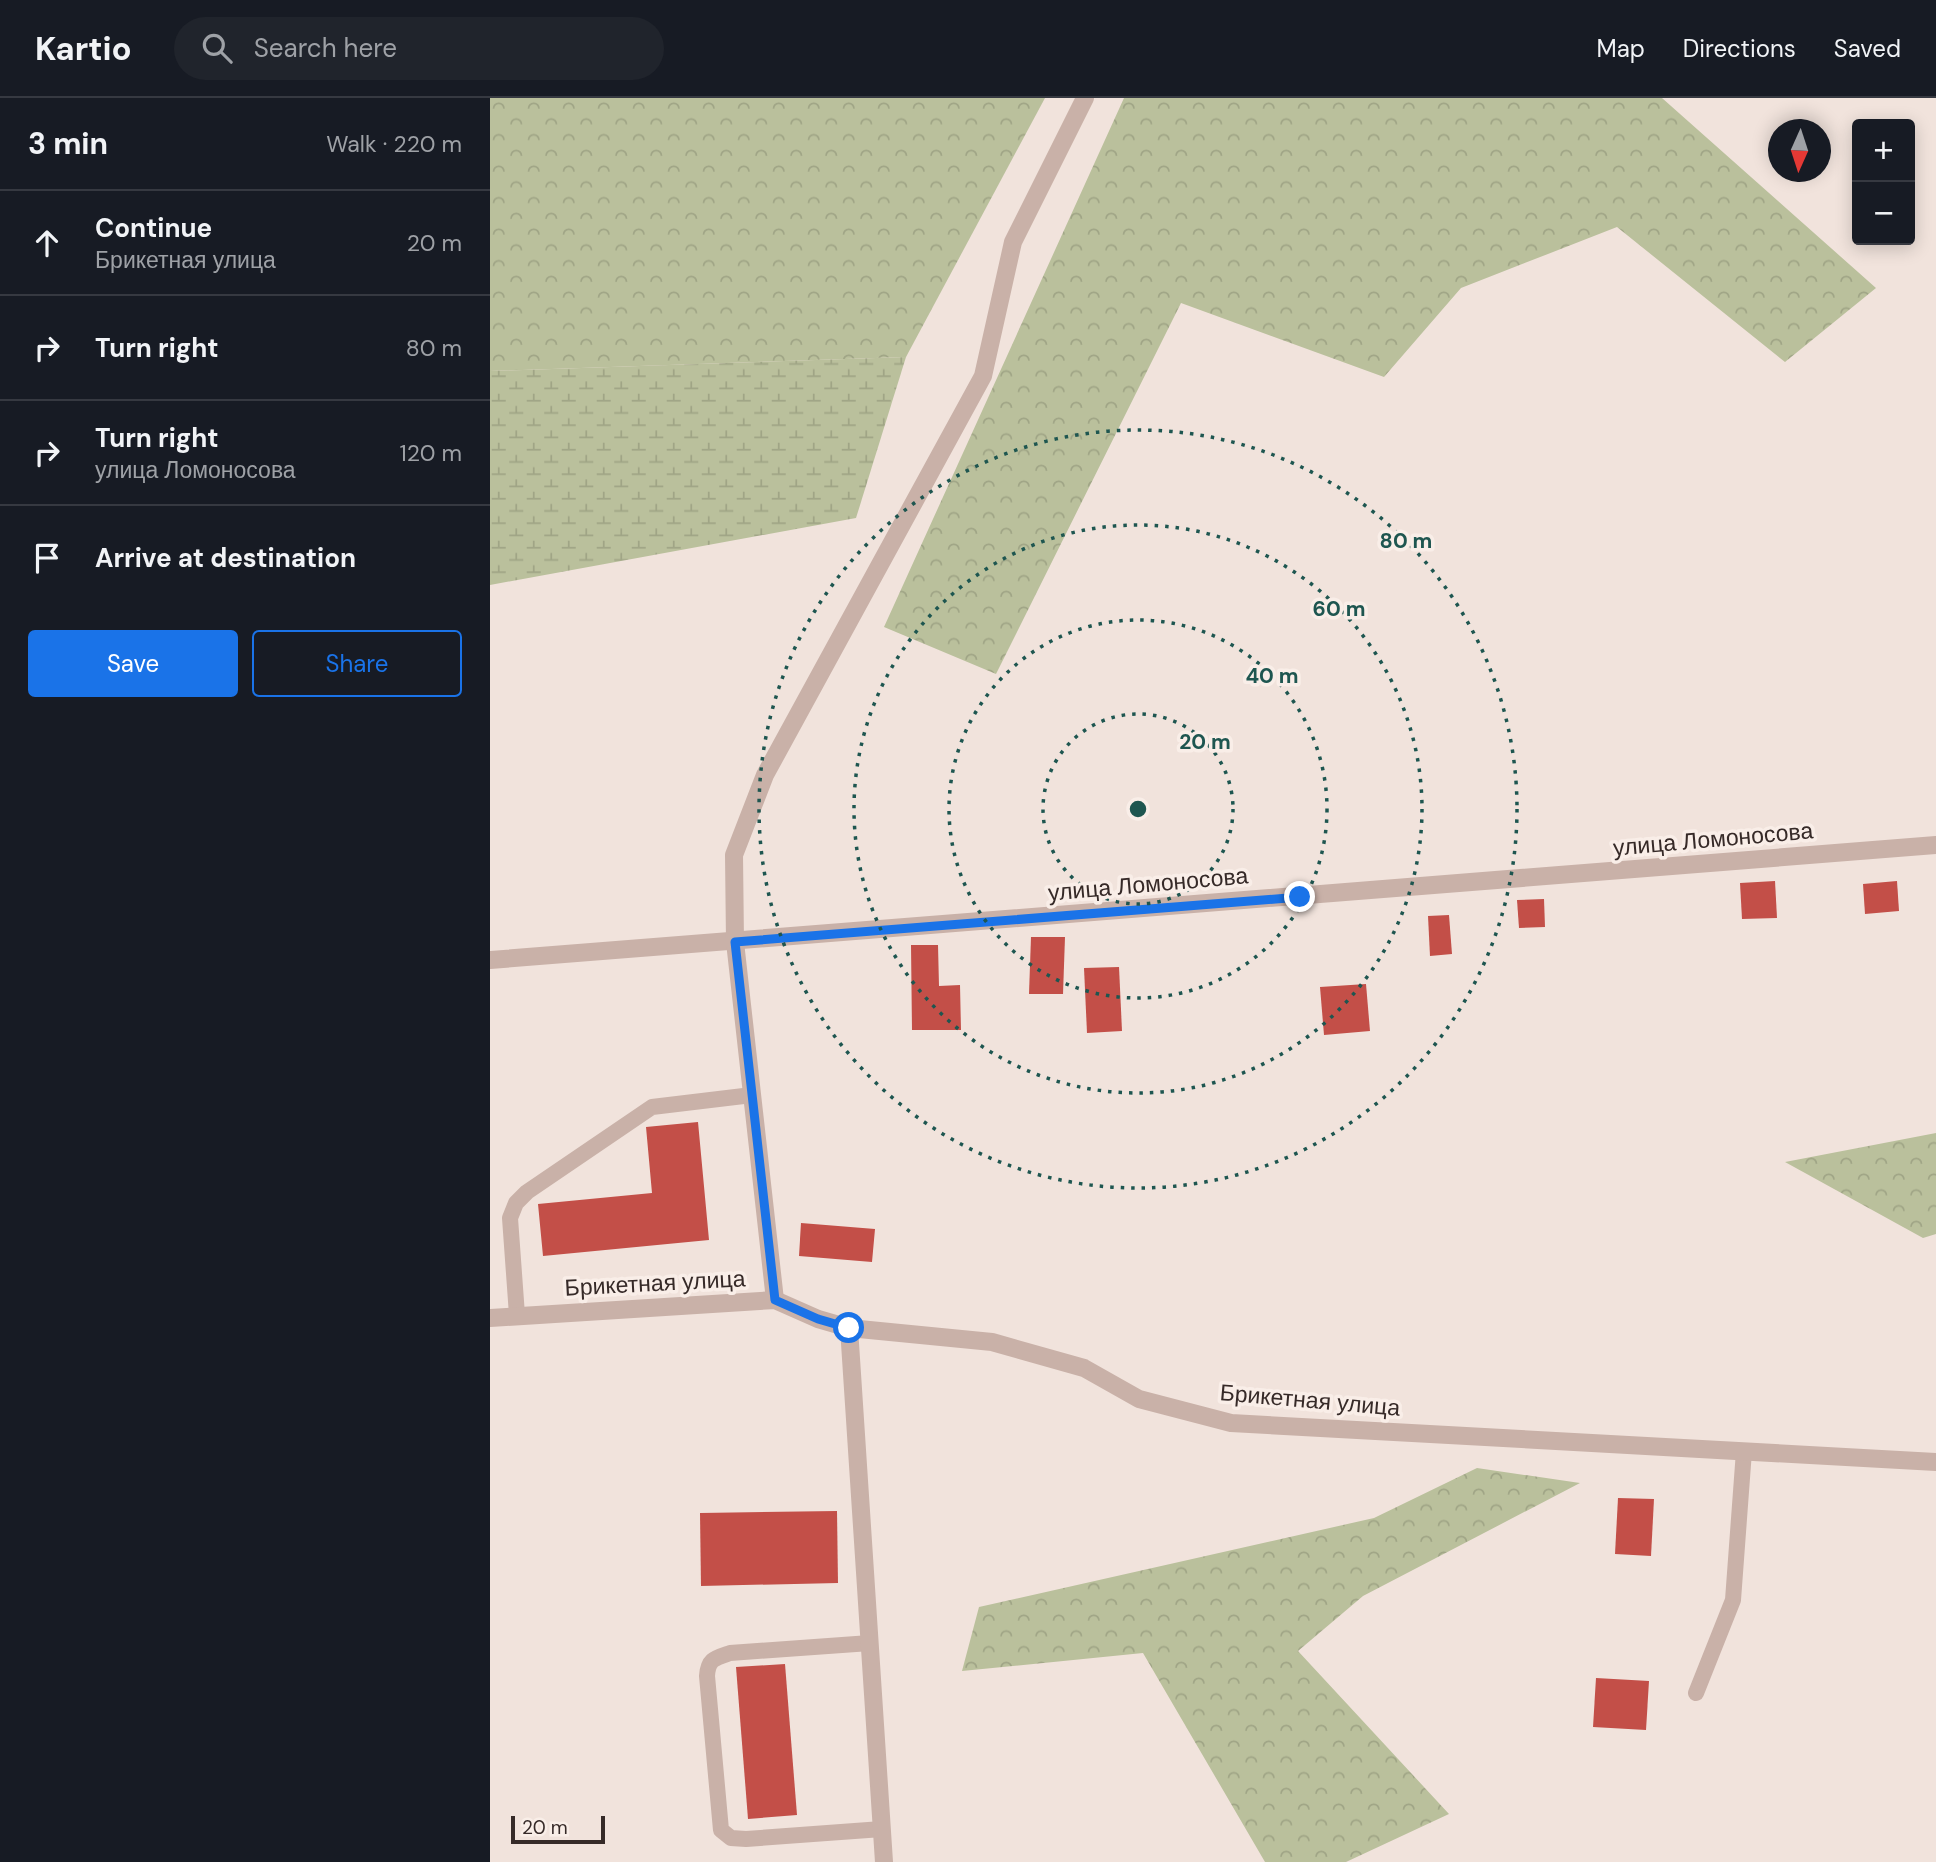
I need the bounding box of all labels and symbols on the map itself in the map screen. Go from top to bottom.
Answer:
north arrow [1768,119,1831,182]
text: 80 m [1380,527,1432,555]
text: 60 m [1313,595,1365,623]
text: 40 m [1245,662,1299,690]
text: 20 m [1179,728,1231,756]
centre of rings [1126,797,1150,821]
street label: улица Ломоносова [1612,815,1814,863]
street label: улица Ломоносова [1047,860,1249,908]
route end [1284,881,1315,912]
street label: Брикетная улица [564,1263,746,1303]
route start [833,1312,864,1343]
street label: Брикетная улица [1219,1377,1402,1423]
scale bar [511,1813,606,1845]

